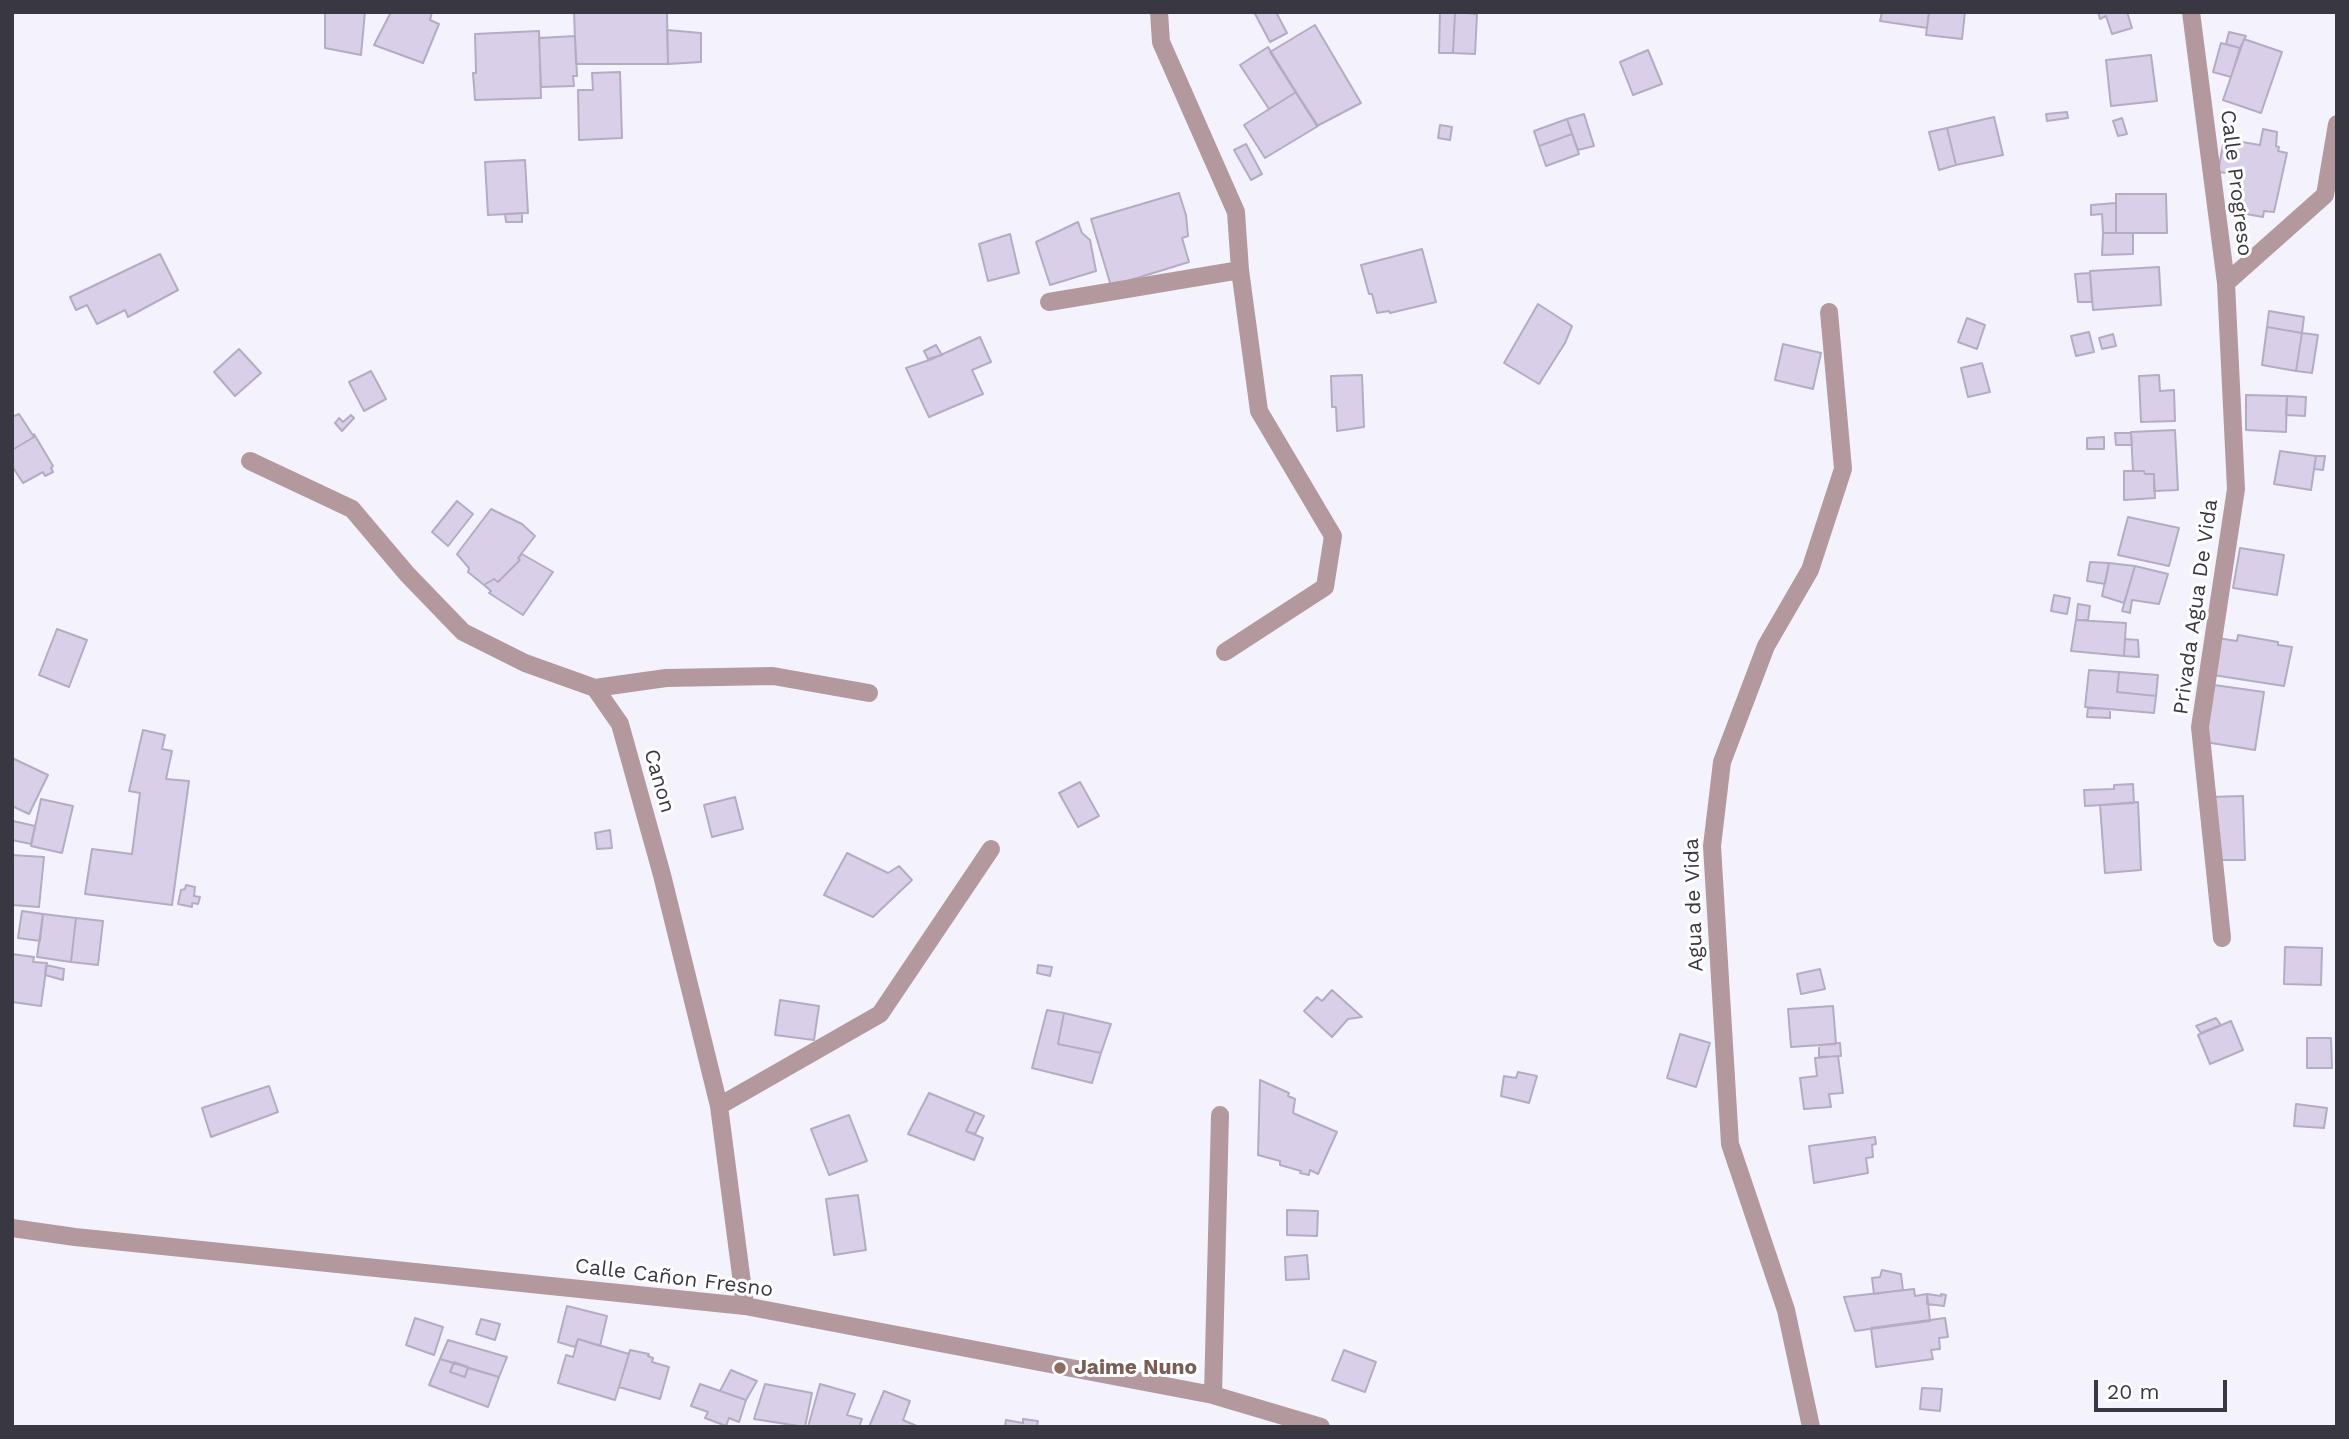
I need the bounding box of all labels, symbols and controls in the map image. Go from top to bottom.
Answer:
street label: Calle Progreso [2215,108,2257,258]
street label: Privada Agua De Vida [2168,498,2224,716]
street label: Canon [638,746,680,816]
street label: Agua de Vida [1679,838,1709,972]
street label: Calle Cañon Fresno [573,1253,775,1303]
place label: Jaime Nuno [1074,1355,1197,1381]
marker: Jaime Nuno [1052,1360,1068,1376]
scale bar [2097,1366,2230,1410]
text: 20 m [2107,1379,2159,1404]

